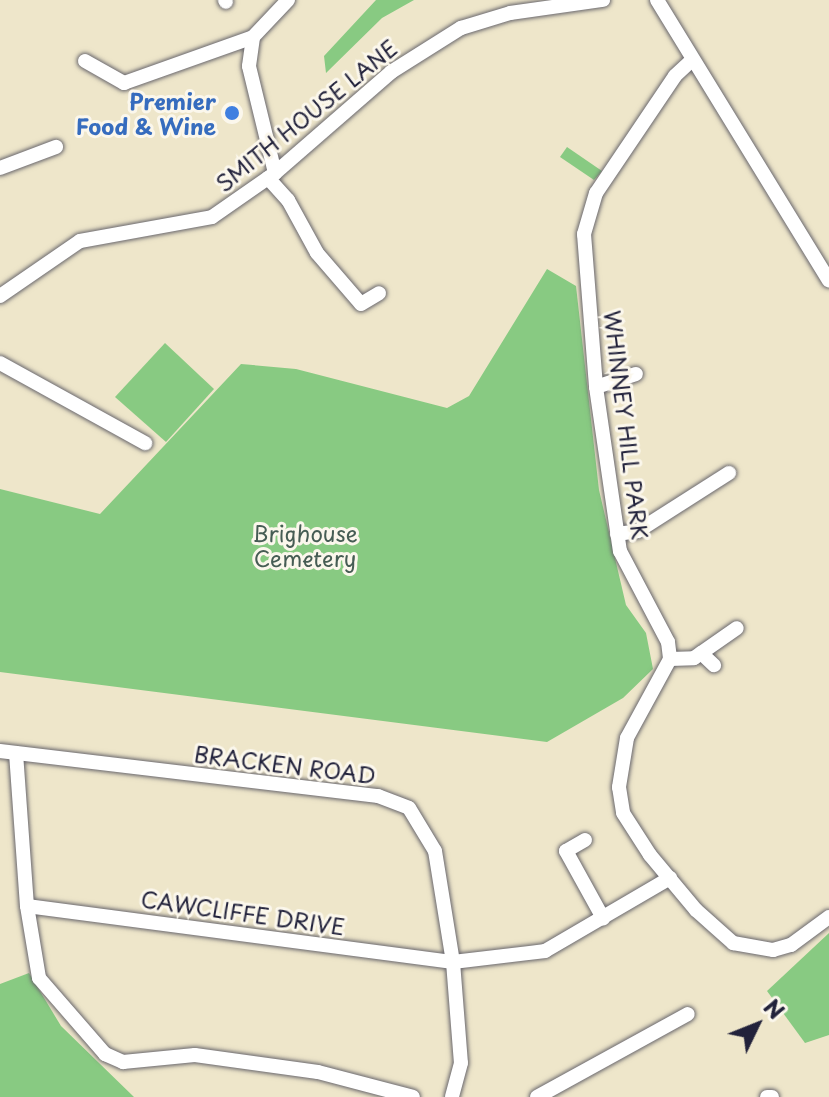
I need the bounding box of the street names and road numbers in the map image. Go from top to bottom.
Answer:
street label: SMITH HOUSE LANE [210,33,402,197]
street label: WHINNEY HILL PARK [600,308,654,542]
street label: BRACKEN ROAD [192,740,378,788]
street label: CAWCLIFFE DRIVE [140,885,346,939]

